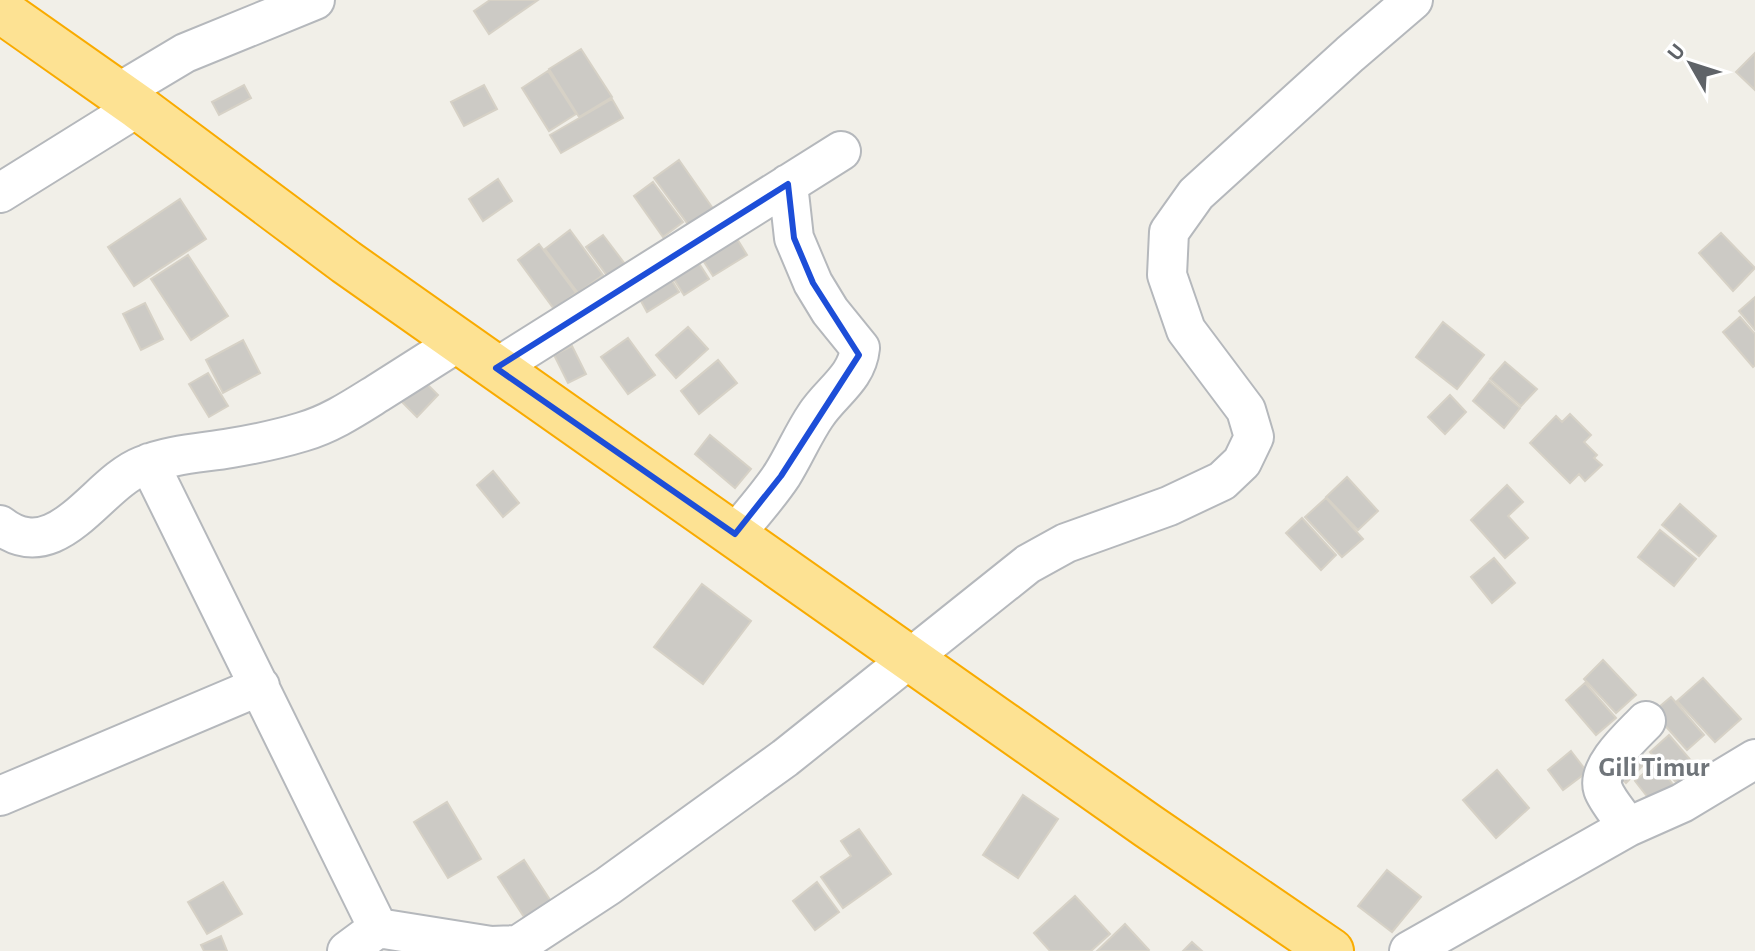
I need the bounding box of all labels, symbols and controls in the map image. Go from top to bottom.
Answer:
north arrow [1651,24,1731,104]
text: U [1663,40,1689,64]
district label: Gili Timur [1598,754,1710,782]

